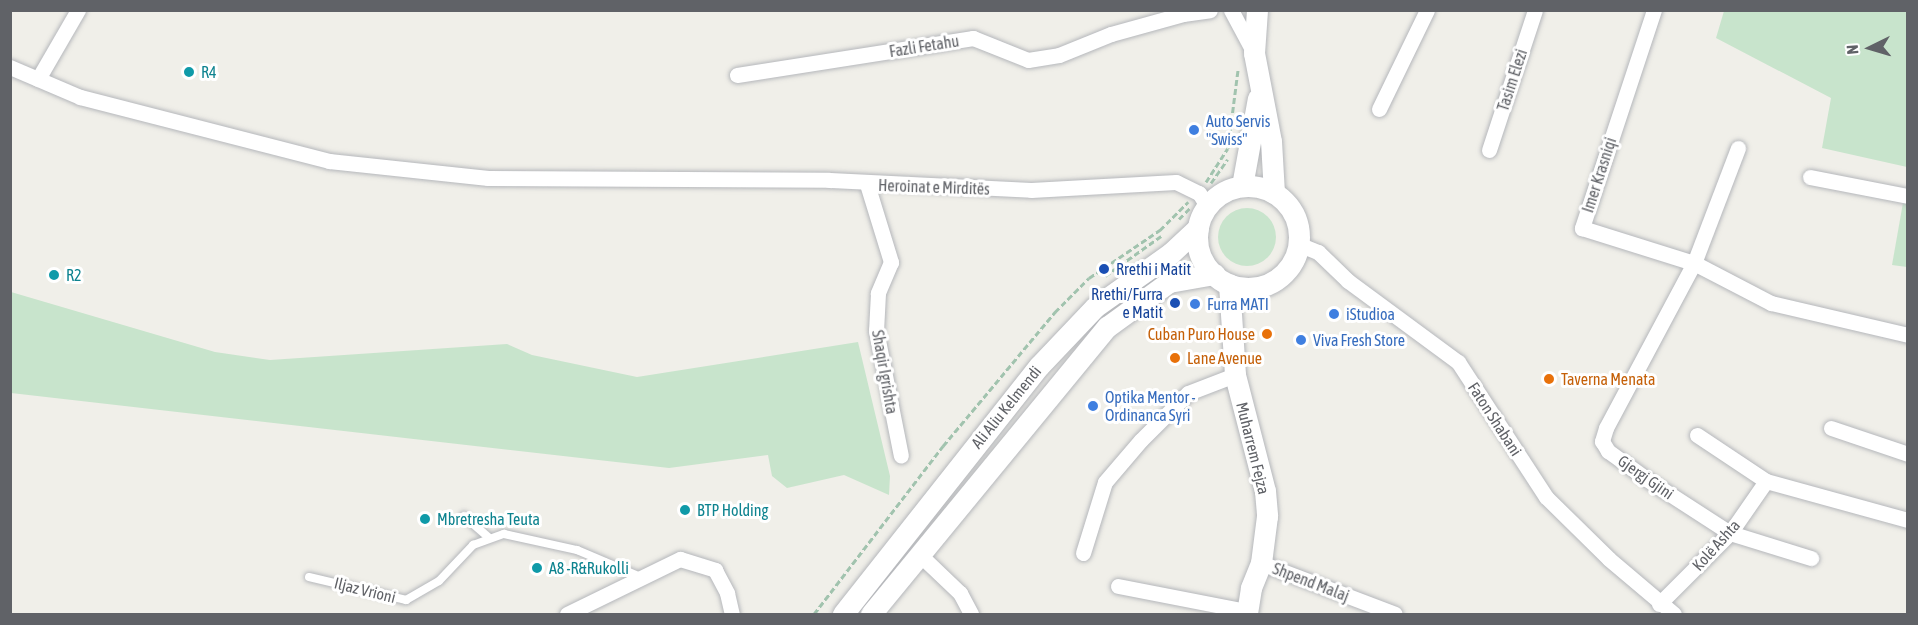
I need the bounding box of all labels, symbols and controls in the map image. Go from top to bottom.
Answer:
north arrow [1840,18,1900,78]
street label: Fazli Fetahu [888,31,960,61]
text: N [1843,44,1861,55]
street label: Tasim Elezi [1493,47,1531,113]
place label: R4 [201,62,217,82]
marker: R4 [182,65,196,79]
place label: Auto Servis "Swiss" [1206,111,1270,149]
marker: Auto Servis "Swiss" [1187,123,1201,137]
street label: Imer Krasniqi [1578,135,1620,215]
street label: Heroinat e Mirditës [878,175,990,199]
place label: Rrethi i Matit [1116,259,1191,279]
marker: Rrethi i Matit [1097,262,1111,276]
place label: R2 [66,265,82,285]
marker: R2 [47,268,61,282]
place label: Rrethi/Furra e Matit [1091,284,1163,322]
place label: Furra MATI [1207,294,1269,314]
marker: Rrethi/Furra e Matit [1168,296,1182,310]
marker: Furra MATI [1188,297,1202,311]
place label: iStudioa [1346,304,1395,324]
marker: iStudioa [1327,307,1341,321]
place label: Cuban Puro House [1148,324,1255,344]
marker: Cuban Puro House [1260,327,1274,341]
street label: Shaqir Igrishta [868,329,902,415]
place label: Viva Fresh Store [1313,330,1405,350]
marker: Viva Fresh Store [1294,333,1308,347]
place label: Lane Avenue [1187,348,1262,368]
marker: Lane Avenue [1168,351,1182,365]
street label: Ali Aliu Kelmendi [967,362,1045,452]
place label: Taverna Menata [1561,369,1655,389]
marker: Taverna Menata [1542,372,1556,386]
street label: Faton Shabani [1464,379,1526,459]
place label: Optika Mentor - Ordinanca Syri [1105,387,1196,425]
marker: Optika Mentor - Ordinanca Syri [1086,399,1100,413]
street label: Muharrem Fejza [1232,400,1274,496]
street label: Gjergj Gjini [1614,451,1678,503]
place label: BTP Holding [697,500,768,520]
marker: BTP Holding [678,503,692,517]
place label: Mbretresha Teuta [437,509,540,529]
marker: Mbretresha Teuta [418,512,432,526]
street label: Kolë Ashta [1688,516,1744,574]
place label: A8 -R&Rukolli [549,558,629,578]
street label: Shpend Malaj [1270,559,1352,605]
marker: A8 -R&Rukolli [530,561,544,575]
street label: Iljaz Vrioni [332,573,398,607]

